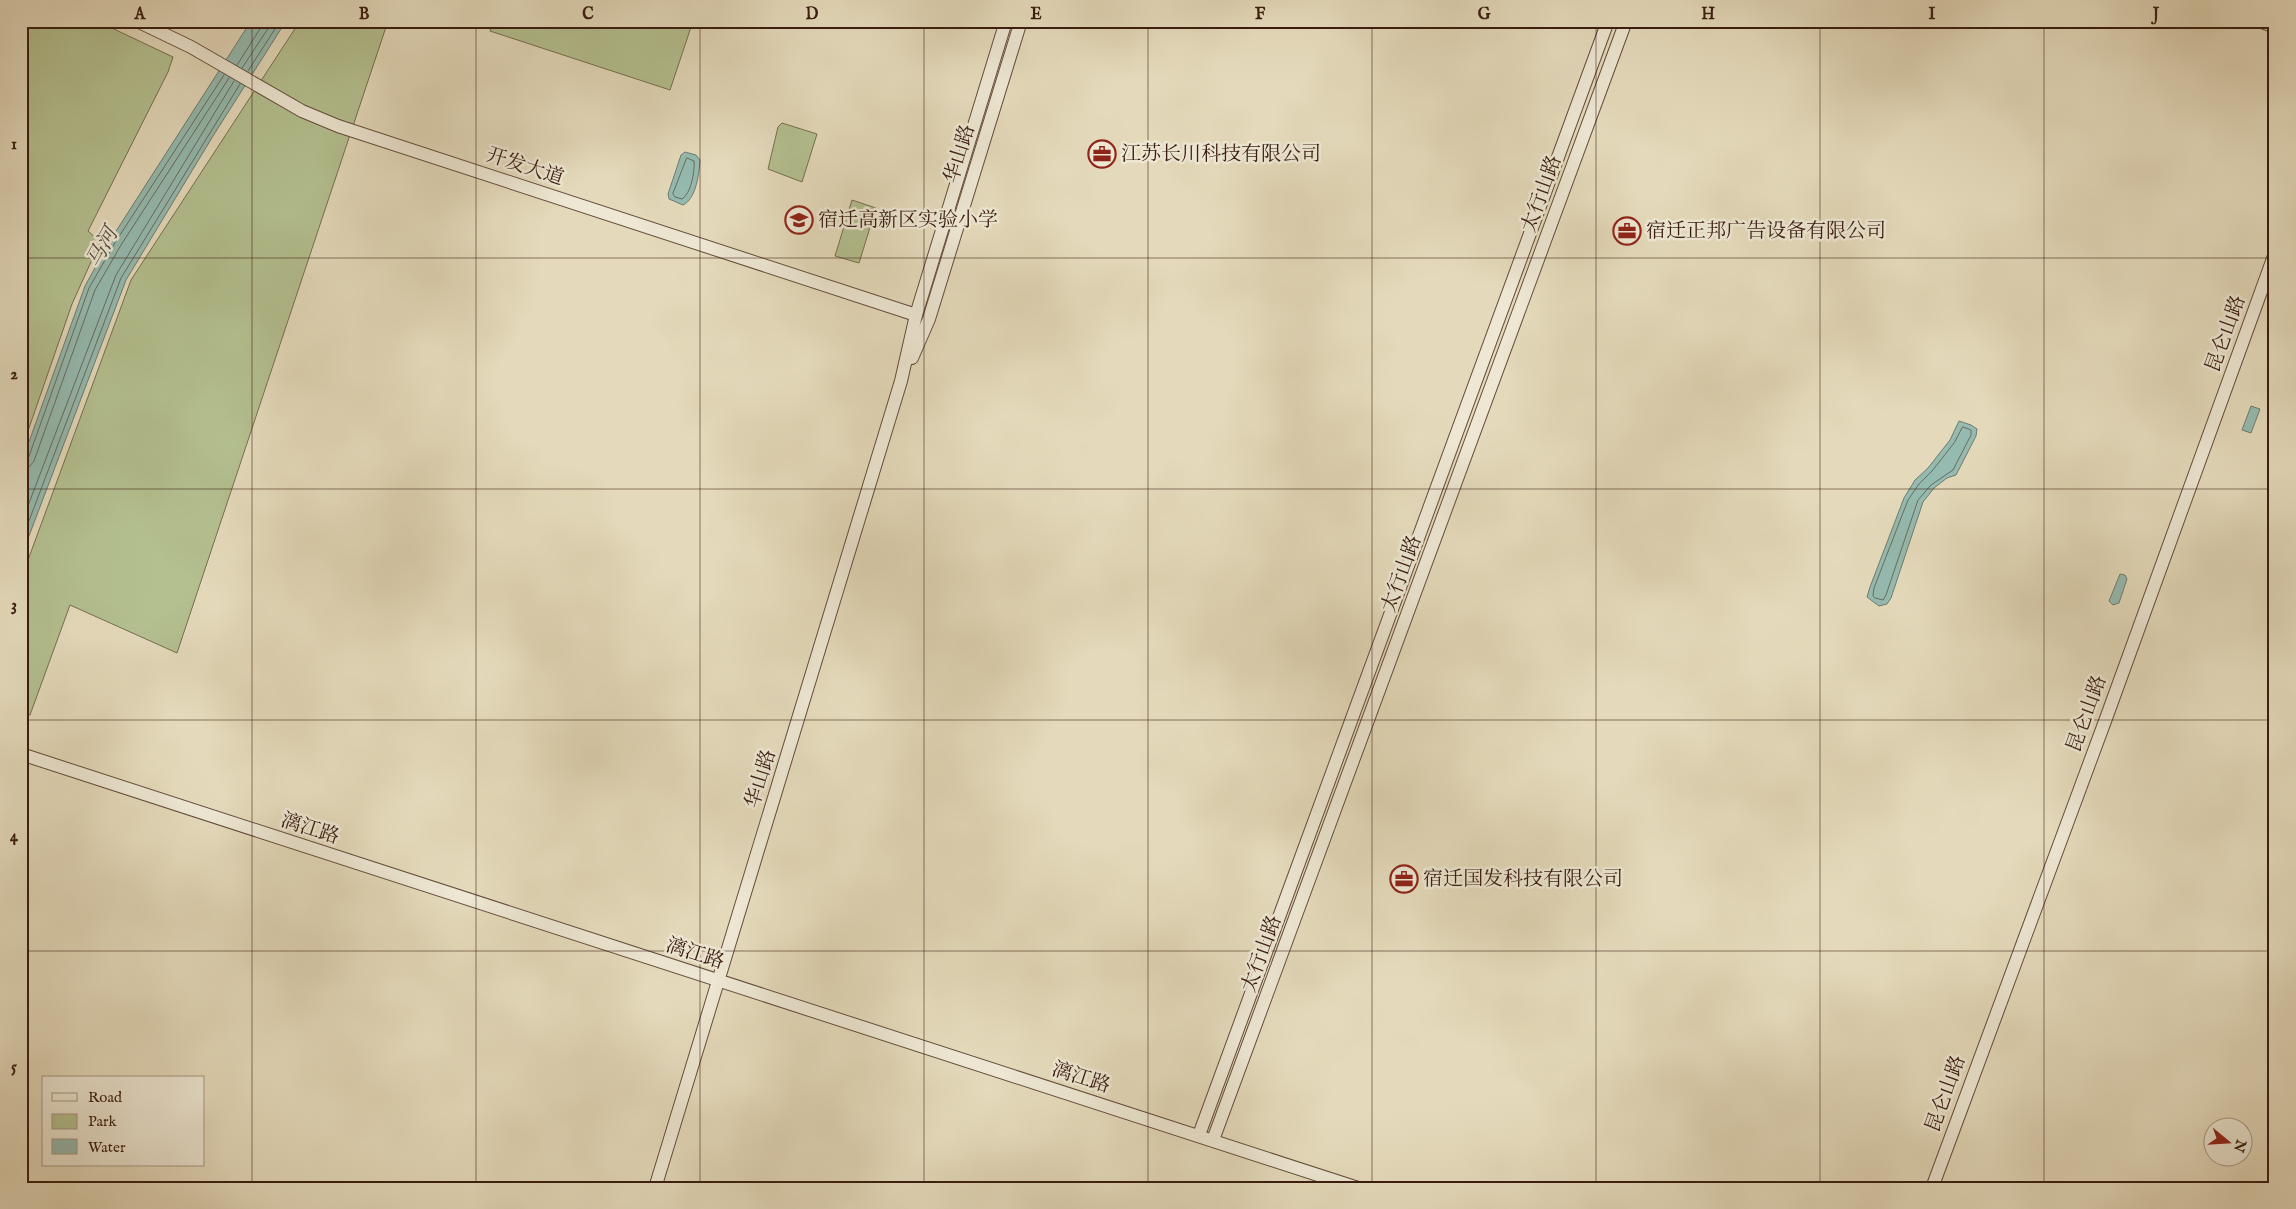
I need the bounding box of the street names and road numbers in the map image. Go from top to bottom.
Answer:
street label: 华山路 [939,122,981,186]
street label: 开发大道 [483,143,567,191]
street label: 太行山路 [1517,152,1567,236]
street label: 昆仑山路 [2201,292,2251,376]
street label: 太行山路 [1377,532,1427,616]
street label: 昆仑山路 [2062,672,2112,756]
street label: 华山路 [740,747,782,811]
street label: 漓江路 [278,808,342,850]
street label: 太行山路 [1237,912,1287,996]
street label: 漓江路 [663,933,727,975]
street label: 昆仑山路 [1921,1052,1971,1136]
street label: 漓江路 [1049,1057,1113,1099]

